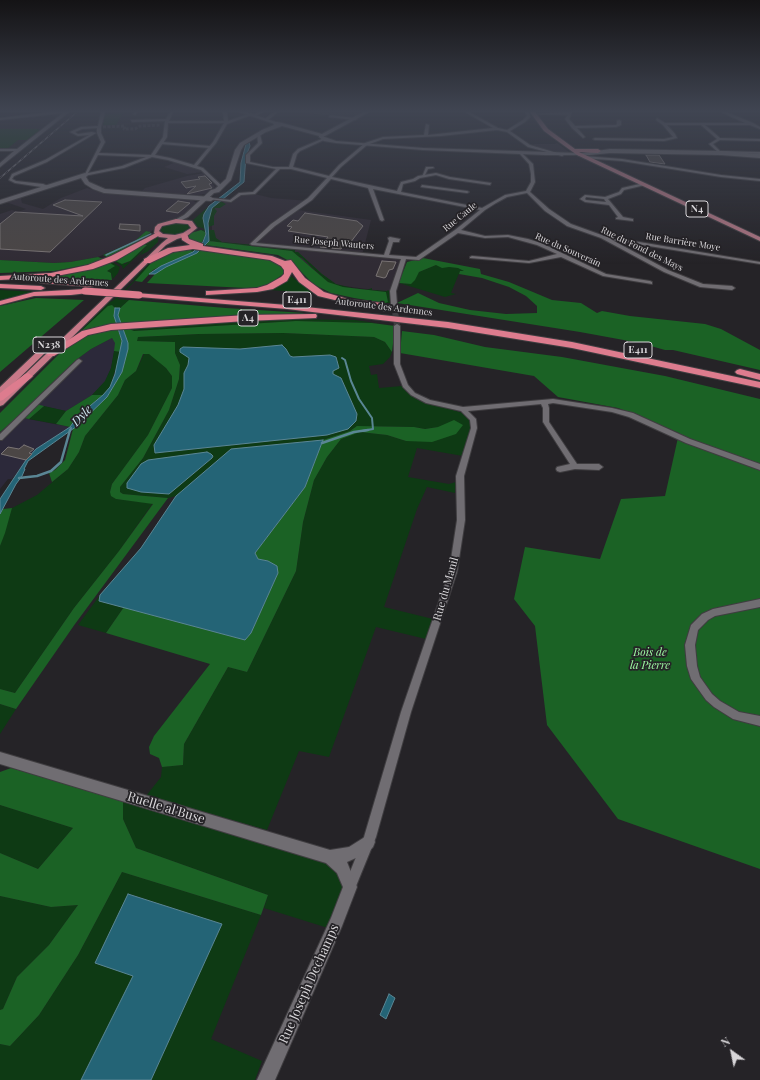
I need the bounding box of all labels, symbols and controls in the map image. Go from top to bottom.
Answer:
street label: Rue Caule [441,200,479,234]
road number: N4 [686,201,708,217]
street label: Rue du Fond des Mays [599,224,685,274]
street label: Rue du Souverain [533,231,603,269]
street label: Rue Barrière Moye [645,231,721,253]
street label: Rue Joseph Wauters [294,234,374,252]
street label: Autoroute des Ardennes [11,271,109,289]
road number: E411 [283,292,311,308]
street label: Autoroute des Ardennes [335,296,433,318]
road number: A4 [238,310,258,326]
road number: N238 [33,337,65,353]
road number: E411 [624,342,652,358]
water label: Dyle [69,403,95,429]
street label: Rue du Manil [431,556,461,622]
park label: Bois de la Pierre [630,646,670,672]
street label: Ruelle al'Buse [125,789,207,827]
street label: Rue Joseph Dechamps [276,922,342,1046]
north arrow [712,1032,752,1072]
text: N [718,1033,733,1050]

